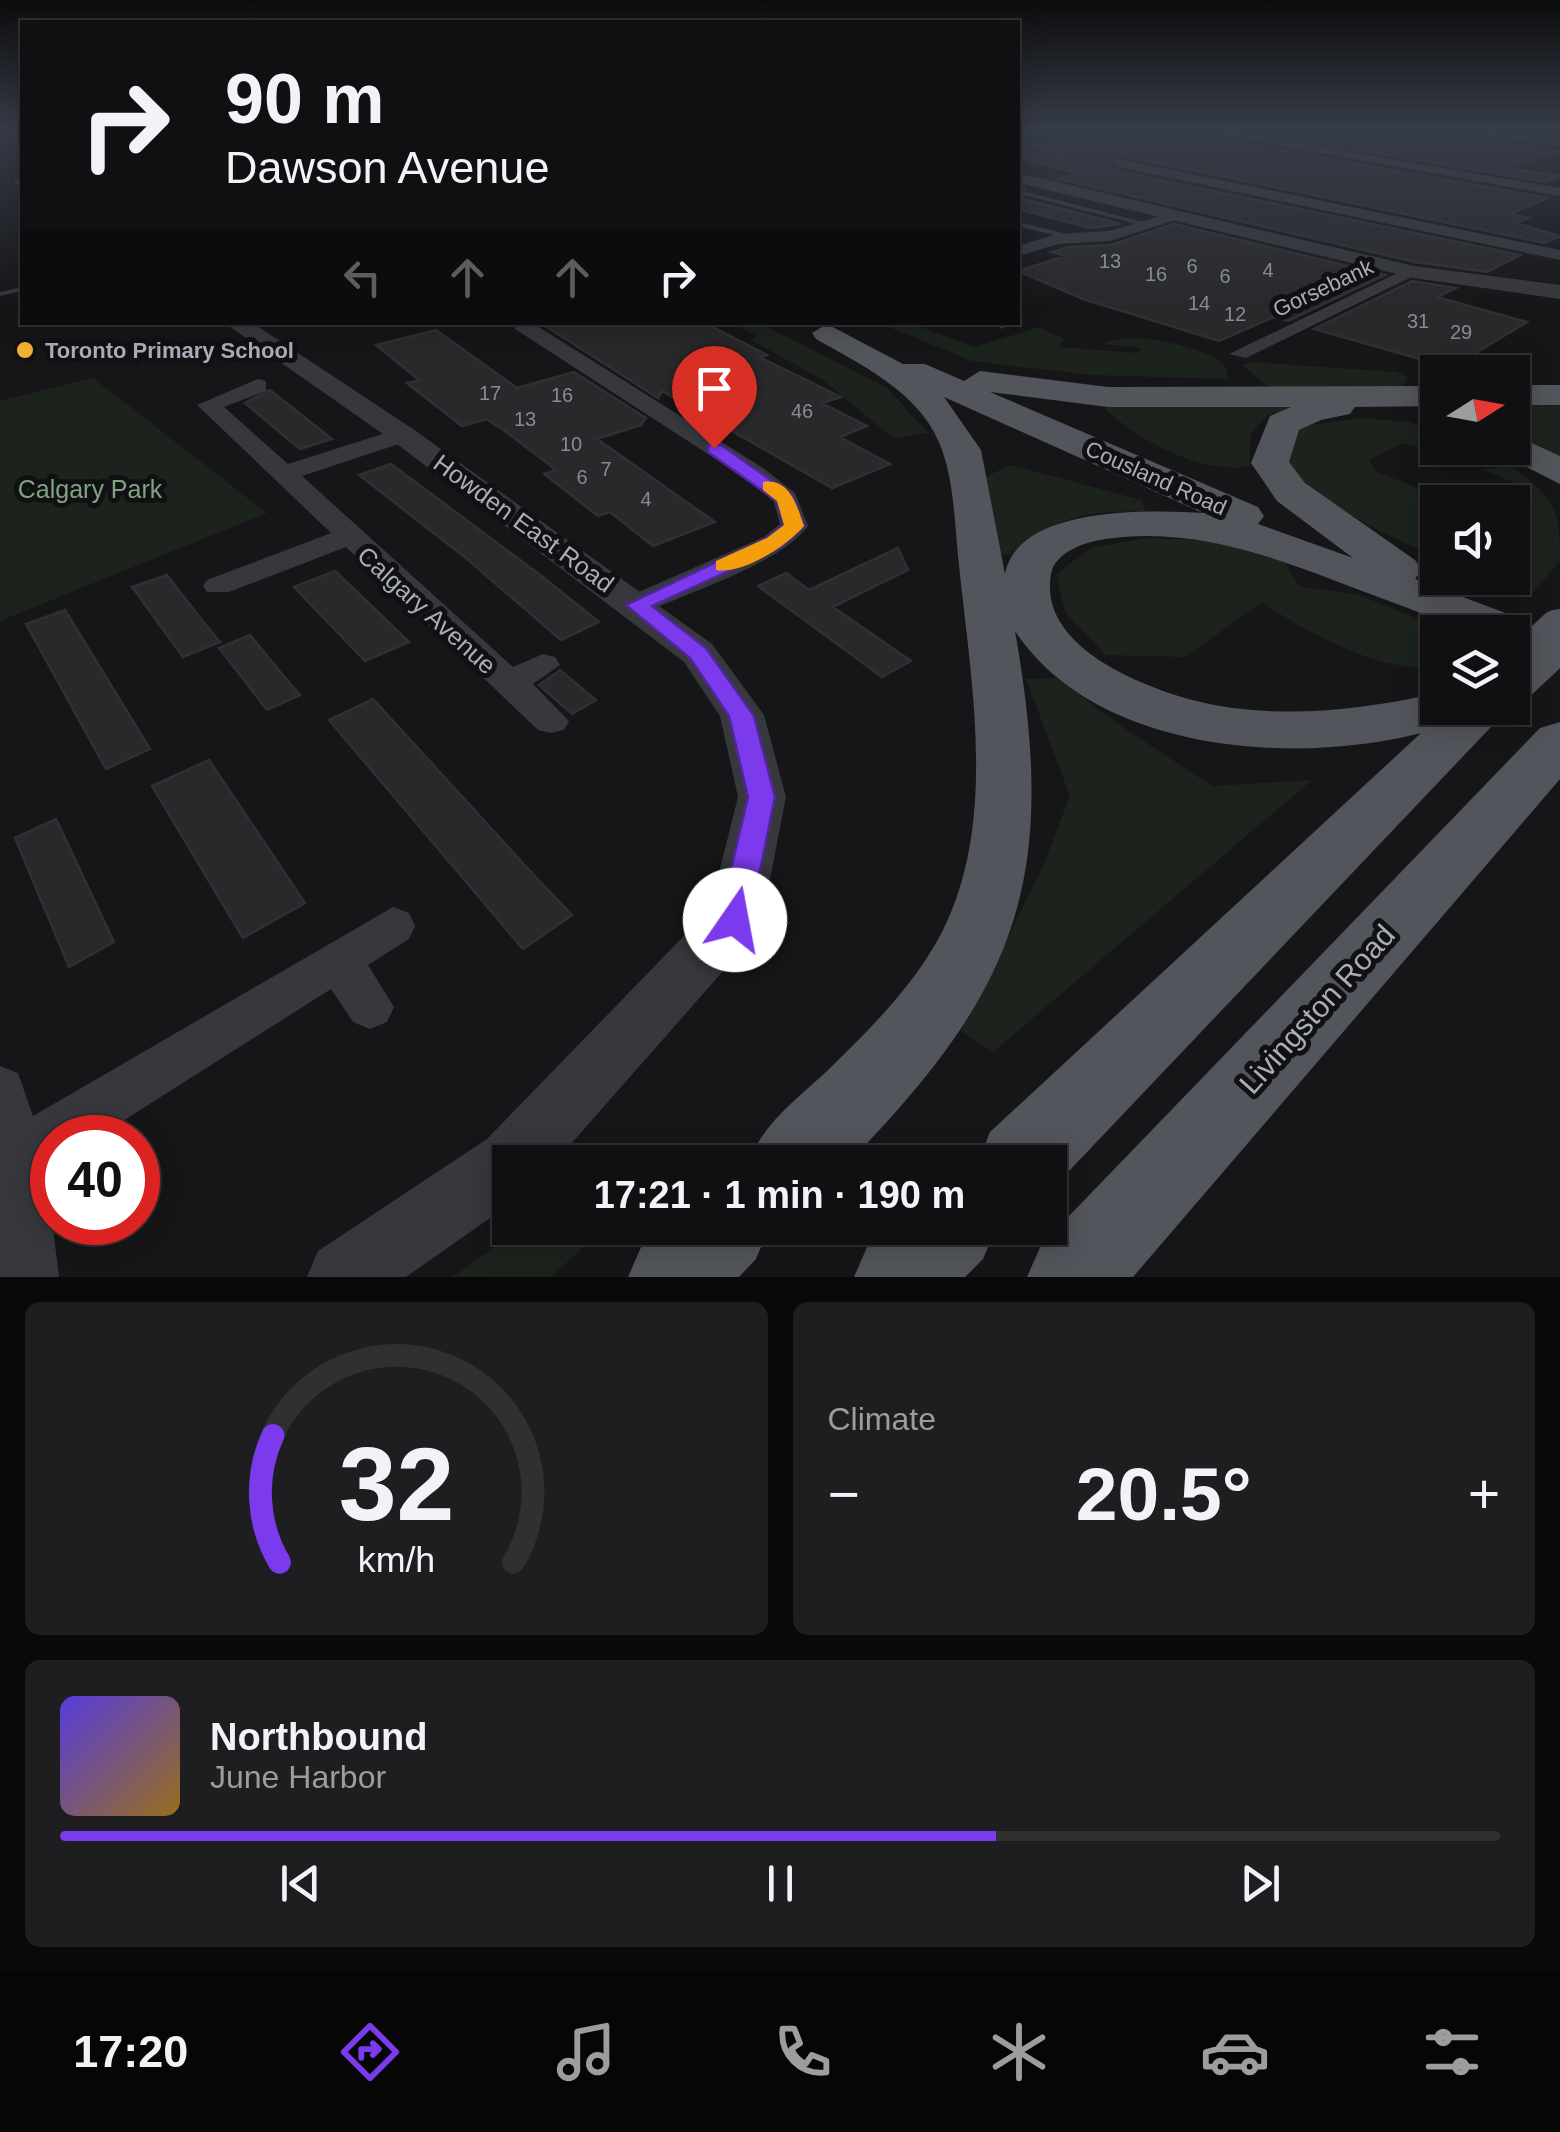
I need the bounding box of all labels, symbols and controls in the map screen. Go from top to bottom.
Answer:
icon: right [60,60,190,190]
text: 90 m [225,60,385,138]
text: Dawson Avenue [225,142,549,193]
icon: left [335,250,390,305]
icon: ahead [440,250,495,305]
icon: ahead [545,250,600,305]
icon: right [650,250,705,305]
house number: 13 [1099,250,1121,272]
street label: Gorsebank [1269,254,1378,322]
house number: 6 [1186,255,1198,277]
house number: 4 [1262,259,1274,281]
house number: 16 [1145,263,1167,285]
house number: 6 [1219,265,1231,287]
house number: 14 [1188,292,1210,314]
house number: 12 [1224,303,1246,325]
house number: 31 [1407,310,1429,332]
house number: 29 [1450,321,1472,343]
place label: Toronto Primary School [45,338,294,363]
marker: Toronto Primary School [14,339,36,361]
pin [672,346,757,449]
north arrow [1420,355,1530,465]
map controls [1420,355,1530,725]
icon: arrive [687,361,742,416]
house number: 17 [479,382,501,404]
house number: 16 [551,384,573,406]
house number: 46 [791,400,813,422]
house number: 13 [514,408,536,430]
house number: 10 [560,433,582,455]
street label: Cousland Road [1082,436,1230,520]
street label: Howden East Road [429,448,619,598]
house number: 7 [600,458,612,480]
house number: 6 [576,466,588,488]
park label: Calgary Park [18,475,163,503]
button: sound [1420,485,1530,595]
house number: 4 [640,488,652,510]
street label: Calgary Avenue [352,541,502,679]
button: layers [1420,615,1530,725]
position arrow [683,868,787,972]
street label: Livingston Road [1233,918,1401,1100]
speed limit sign: 40 [30,1115,160,1245]
text: 17:21 · 1 min · 190 m [594,1174,965,1216]
text: Climate [828,1401,936,1437]
text: 32 [338,1426,454,1542]
text: 20.5° [1076,1452,1252,1536]
text: − [828,1463,860,1525]
text: + [1468,1463,1500,1525]
text: km/h [358,1540,435,1580]
text: Northbound [210,1716,427,1758]
text: June Harbor [210,1759,386,1795]
icon: previous [273,1856,328,1911]
icon: pause [753,1856,808,1911]
icon: next [1233,1856,1288,1911]
icon: directions [335,2017,405,2087]
icon: music [551,2017,621,2087]
icon: phone [768,2017,838,2087]
icon: climate [984,2017,1054,2087]
icon: car [1200,2017,1270,2087]
icon: filters [1417,2017,1487,2087]
text: 17:20 [73,2026,188,2077]

